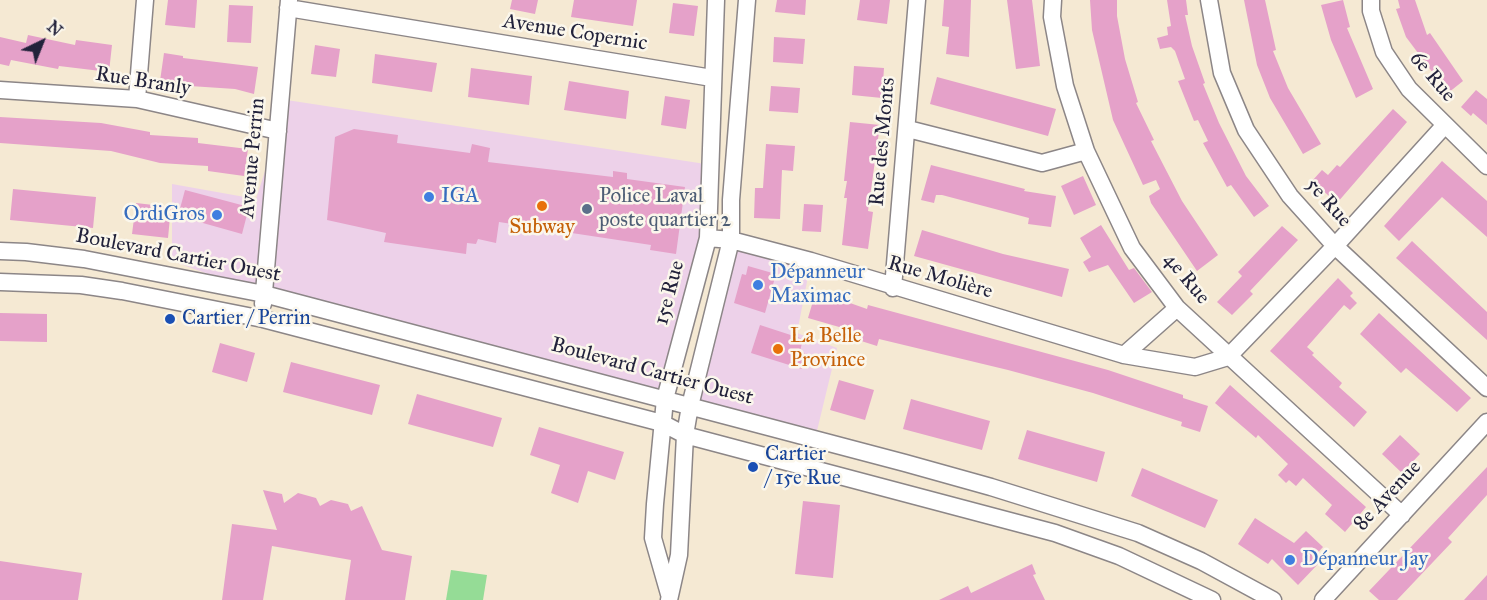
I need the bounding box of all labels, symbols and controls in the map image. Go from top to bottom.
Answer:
street label: Avenue Copernic [501,9,649,57]
north arrow [12,12,72,72]
text: N [43,17,66,40]
street label: 6e Rue [1404,46,1460,108]
street label: Rue Branly [94,62,192,102]
street label: Rue des Monts [865,77,901,207]
street label: Avenue Perrin [235,97,271,219]
street label: 5e Rue [1300,173,1356,233]
place label: IGA [441,184,479,210]
place label: Police Laval poste quartier 2 [599,184,731,234]
marker: IGA [422,190,436,204]
marker: Subway [535,199,549,213]
place label: OrdiGros [123,202,205,228]
marker: Police Laval poste quartier 2 [580,202,594,216]
marker: OrdiGros [210,208,224,222]
place label: Subway [509,215,575,241]
street label: Boulevard Cartier Ouest [73,224,283,288]
street label: 4e Rue [1157,248,1215,310]
street label: Rue Molière [885,251,995,305]
street label: 15e Rue [649,258,691,328]
place label: Dépanneur Maximac [770,260,865,310]
marker: Dépanneur Maximac [751,278,765,292]
place label: Cartier / Perrin [182,306,311,332]
marker: Cartier / Perrin [163,312,177,326]
place label: La Belle Province [790,324,865,374]
street label: Boulevard Cartier Ouest [548,333,756,411]
marker: La Belle Province [771,342,785,356]
place label: Cartier / 15e Rue [765,442,841,492]
street label: 8e Avenue [1349,455,1427,537]
marker: Cartier / 15e Rue [746,460,760,474]
place label: Dépanneur Jay [1302,547,1428,573]
marker: Dépanneur Jay [1283,553,1297,567]

